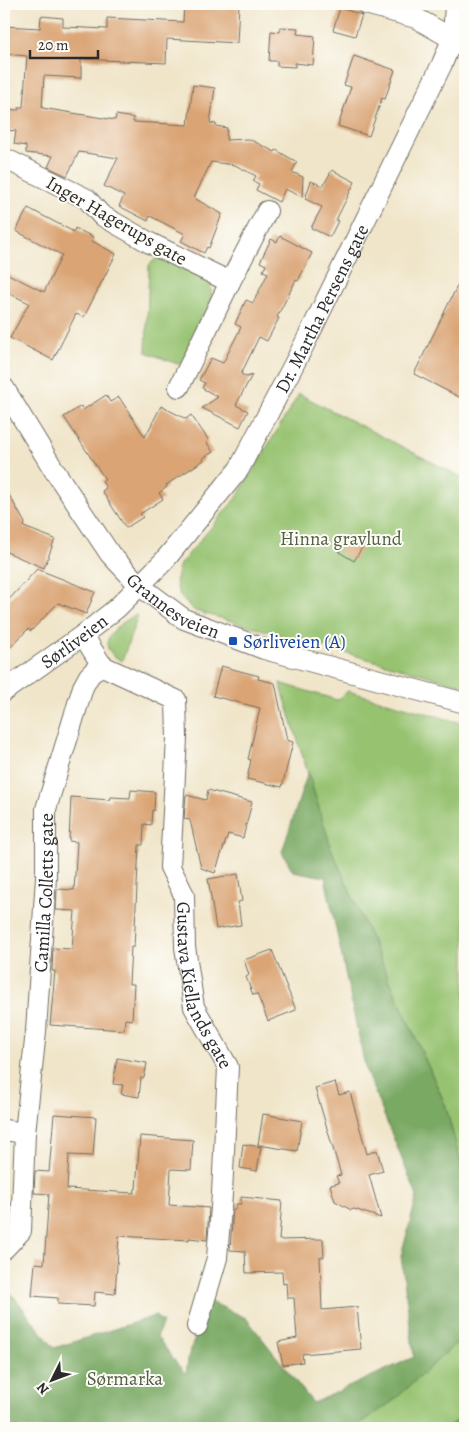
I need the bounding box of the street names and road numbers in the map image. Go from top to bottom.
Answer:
street label: Inger Hagerups gate [41,170,192,272]
street label: Dr. Martha Persens gate [269,220,375,398]
street label: Grannesveien [120,568,223,645]
street label: Sørliveien [36,608,114,675]
street label: Camilla Colletts gate [28,813,60,973]
street label: Gustava Kiellands gate [170,902,238,1074]

